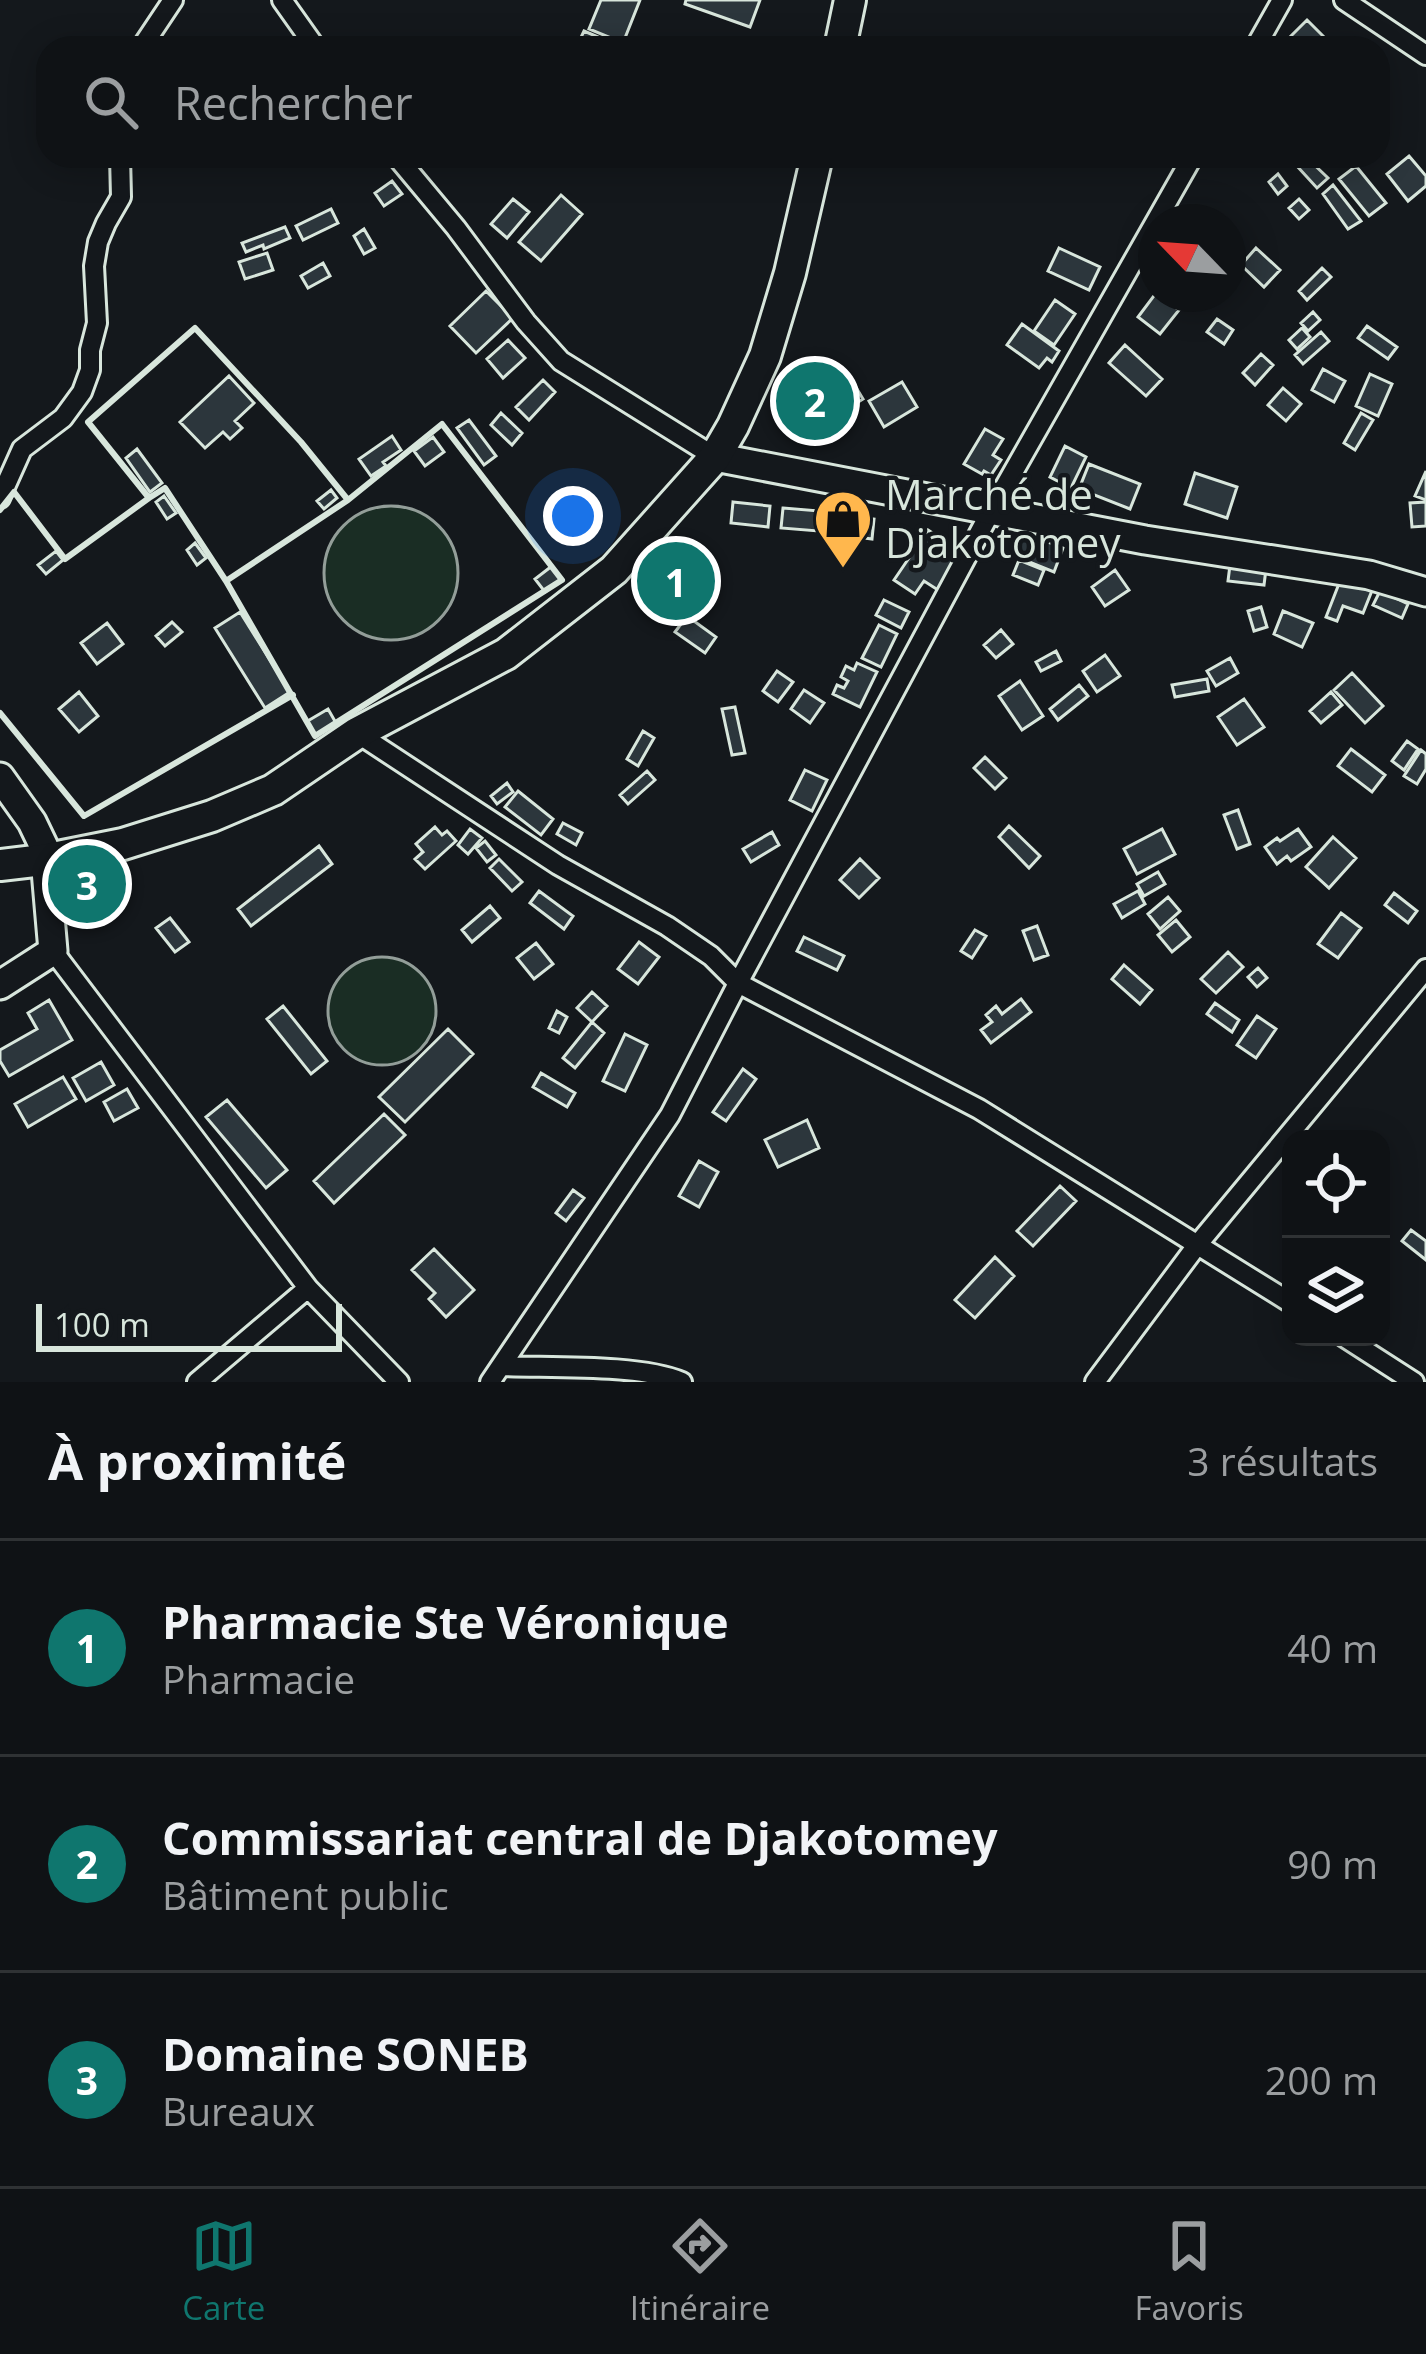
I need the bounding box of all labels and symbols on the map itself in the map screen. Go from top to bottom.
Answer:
north arrow [1138,204,1246,312]
pin: 2 [776,356,854,446]
place label: Marché de Djakotomey [885,465,1121,570]
your location [543,486,603,546]
shop icon: Marché de Djakotomey [812,488,874,570]
pin: 1 [637,536,715,626]
pin: 3 [48,839,126,929]
scale bar [36,1298,342,1351]

